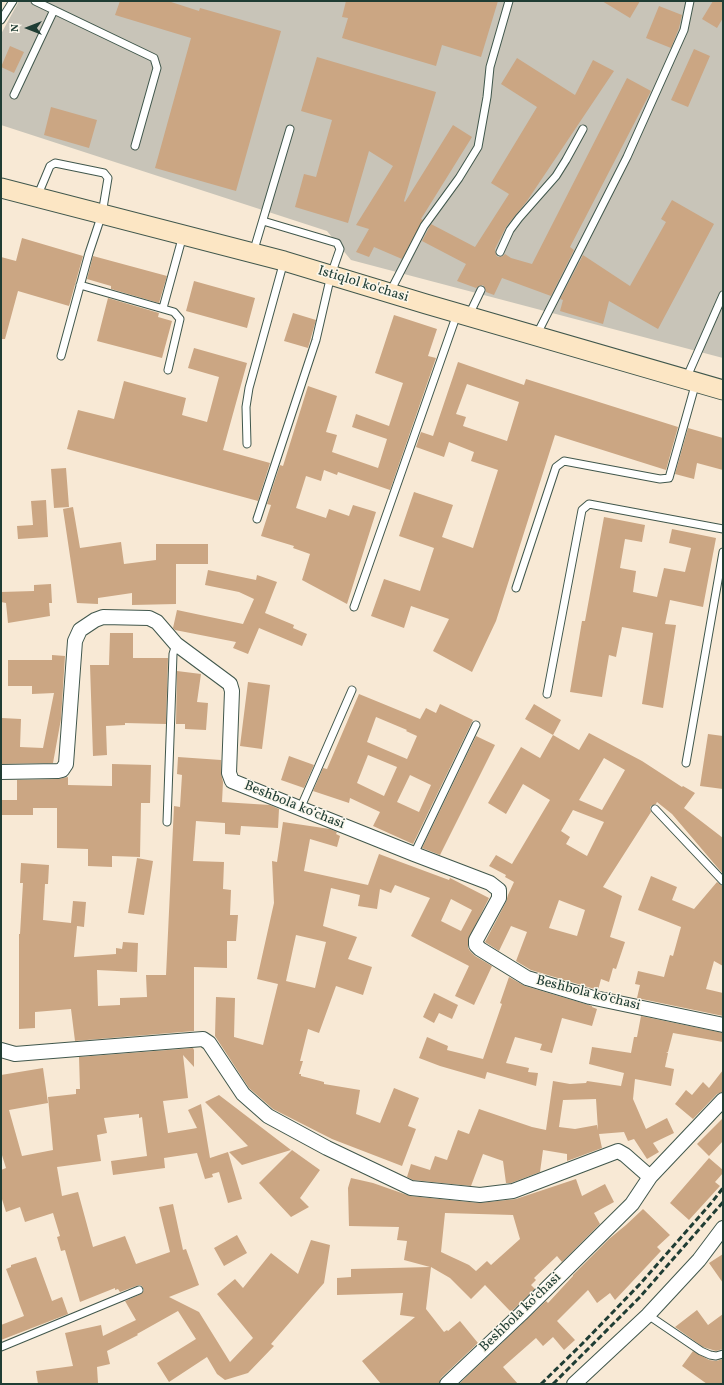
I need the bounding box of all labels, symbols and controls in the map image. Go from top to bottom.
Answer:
north arrow [8,8,48,48]
text: N [8,24,23,32]
street label: Istiqlol ko'chasi [316,263,410,307]
street label: Beshbola koʻchasi [241,778,347,834]
street label: Beshbola koʻchasi [534,973,642,1015]
street label: Beshbola koʻchasi [477,1270,565,1356]

